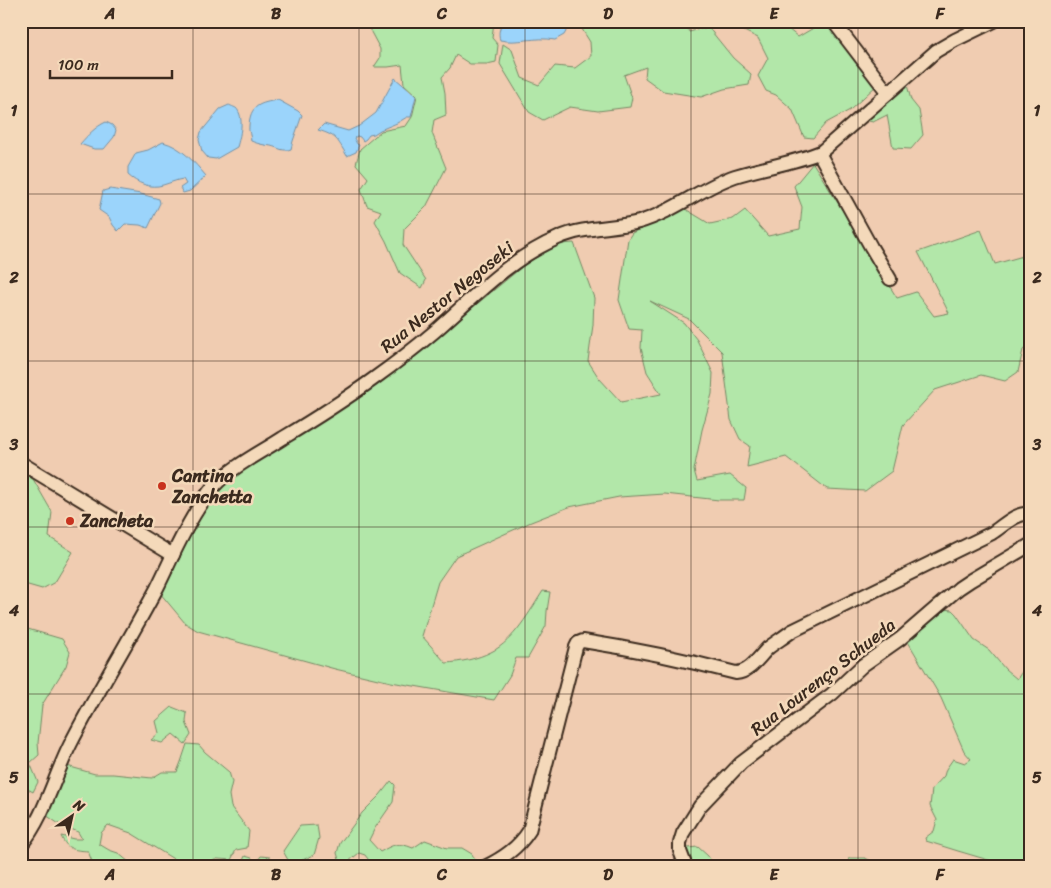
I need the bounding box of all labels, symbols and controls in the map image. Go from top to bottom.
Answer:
text: A [104,0,115,28]
text: B [271,0,282,28]
text: C [436,0,448,28]
text: D [603,0,613,28]
text: E [770,0,780,28]
text: F [935,0,946,28]
scale bar [50,48,172,80]
text: 100 m [58,52,99,78]
text: 1 [11,96,18,125]
text: 1 [1034,96,1041,125]
street label: Rua Nestor Negoseki [373,232,522,361]
text: 2 [8,263,19,292]
text: 2 [1031,263,1042,292]
text: 3 [9,430,19,459]
text: 3 [1032,430,1042,459]
place label: Cantina Zanchetta [171,460,253,513]
marker: Cantina Zanchetta [156,480,168,492]
place label: Zancheta [79,505,154,537]
marker: Zancheta [64,515,76,527]
text: 4 [8,596,19,625]
text: 4 [1031,596,1042,625]
street label: Rua Lourenço Schueda [743,610,903,744]
text: 5 [9,763,19,792]
text: 5 [1032,763,1042,792]
north arrow [48,790,98,840]
text: N [67,792,90,819]
text: A [104,860,115,888]
text: B [271,860,282,888]
text: C [436,860,448,888]
text: D [603,860,613,888]
text: E [770,860,780,888]
text: F [935,860,946,888]

